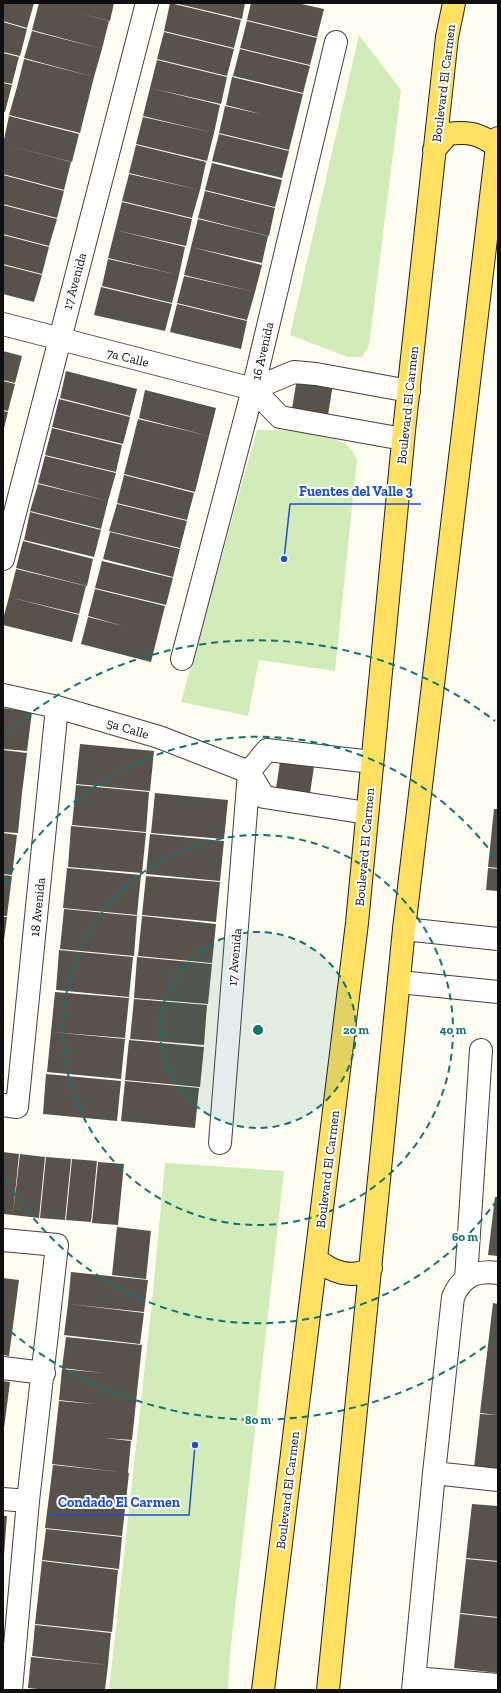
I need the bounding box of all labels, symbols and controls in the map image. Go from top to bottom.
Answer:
street label: Boulevard El Carmen [429,23,458,143]
street label: 17 Avenida [60,250,89,311]
street label: 16 Avenida [249,320,277,382]
street label: 7a Calle [105,345,151,370]
street label: Boulevard El Carmen [394,345,421,465]
callout: Fuentes del Valle 3 [290,478,421,504]
text: Fuentes del Valle 3 [299,483,414,500]
street label: 5a Calle [105,715,151,742]
street label: Boulevard El Carmen [352,787,377,907]
street label: 18 Avenida [27,876,48,937]
street label: 17 Avenida [224,927,245,987]
centre of rings [251,1023,265,1037]
text: 20 m [343,1023,370,1037]
text: 40 m [440,1023,467,1037]
street label: Boulevard El Carmen [313,1109,342,1229]
text: 60 m [452,1230,479,1244]
text: 80 m [245,1413,272,1427]
street label: Boulevard El Carmen [273,1430,302,1550]
callout: Condado El Carmen [50,1489,189,1515]
text: Condado El Carmen [58,1494,181,1511]

